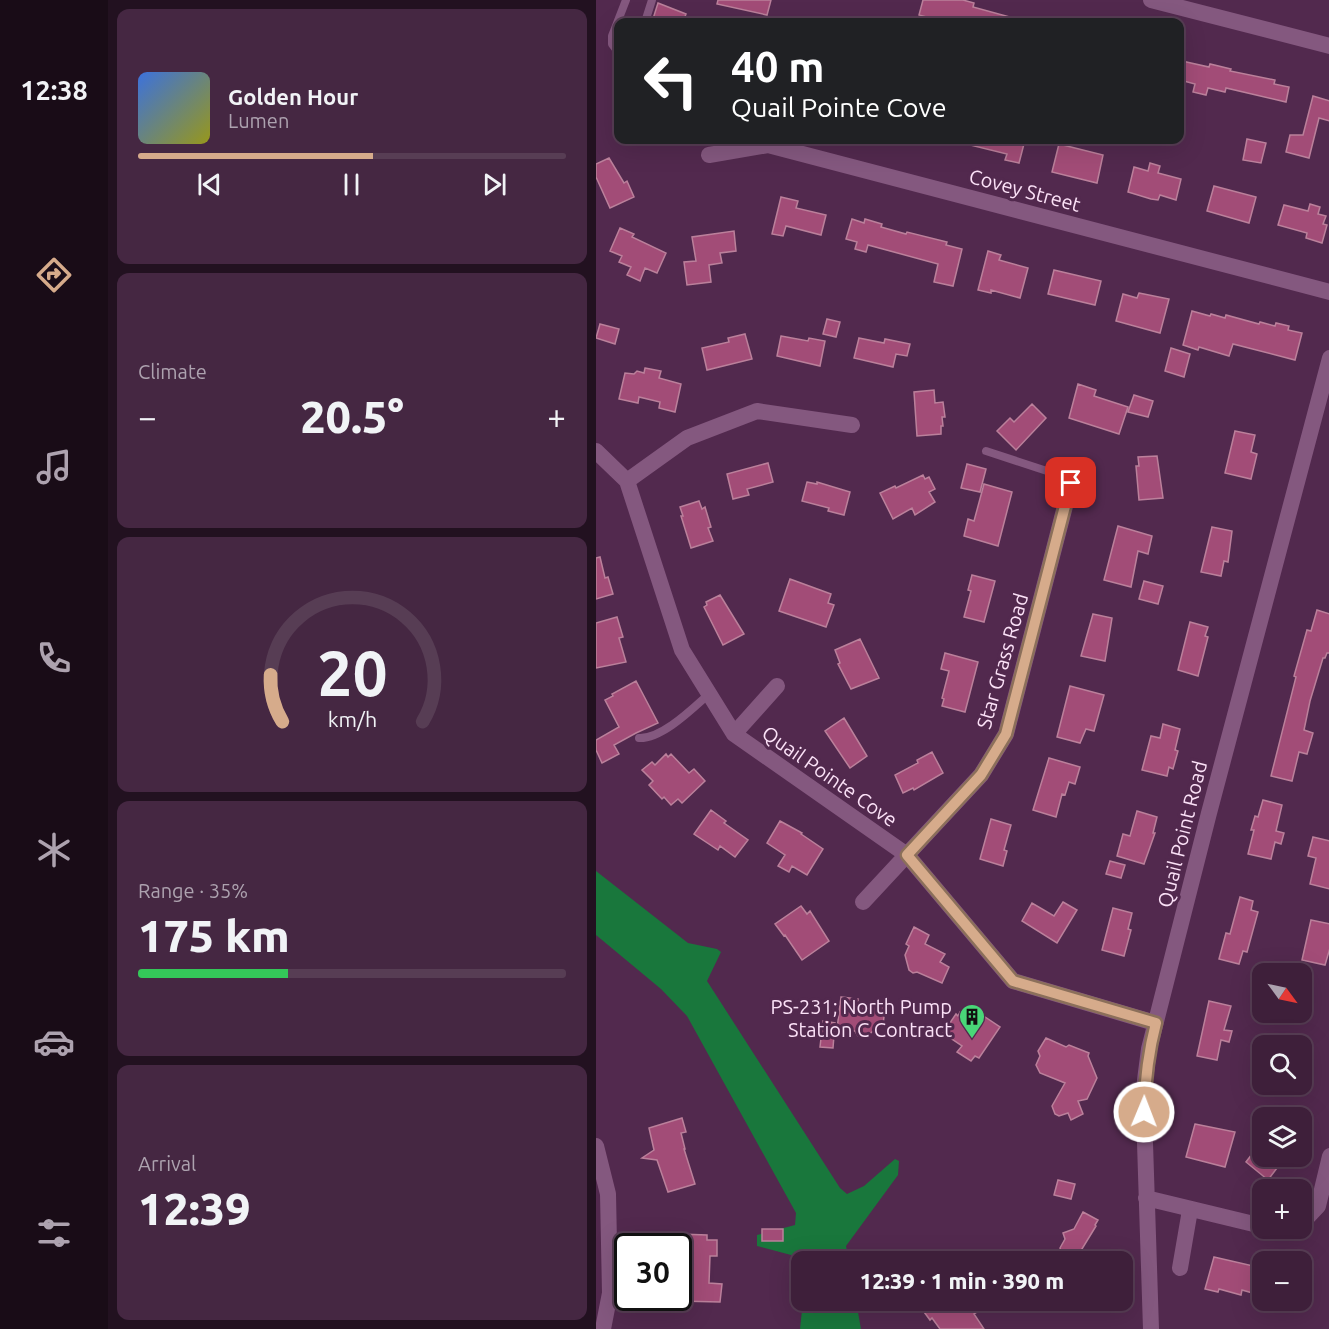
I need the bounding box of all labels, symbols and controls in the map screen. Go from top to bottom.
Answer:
icon: left [632,42,710,120]
text: 40 m [731,43,825,90]
text: 12:38 [20,75,88,105]
text: Golden Hour [228,84,358,109]
text: Quail Pointe Cove [731,92,947,122]
text: Lumen [228,109,289,132]
street label: Covey Street [967,164,1084,216]
icon: previous [193,168,226,201]
icon: pause [335,168,368,201]
icon: next [478,168,511,201]
icon: directions [33,254,75,296]
text: Climate [138,360,207,383]
text: 20.5° [300,391,404,442]
text: − [138,398,157,435]
text: + [547,398,566,435]
icon: music [33,446,75,488]
pin [1045,457,1096,508]
icon: arrive [1054,466,1087,499]
street label: Star Grass Road [972,591,1032,731]
icon: phone [33,637,75,679]
text: 20 [317,638,387,708]
text: km/h [327,707,377,731]
street label: Quail Pointe Cove [758,721,902,831]
street label: Quail Point Road [1153,758,1211,910]
icon: climate [33,829,75,871]
text: Range · 35% [138,879,248,902]
text: 175 km [138,910,290,961]
north arrow [1252,963,1312,1023]
map controls [1252,963,1312,1311]
place label: PS-231; North Pump Station C Contract [771,995,952,1041]
building icon: PS-231; North Pump Station C Contract [957,1002,987,1040]
icon: car [33,1021,75,1063]
button: search [1252,1035,1312,1095]
position arrow [1112,1080,1176,1144]
button: layers [1252,1107,1312,1167]
text: Arrival [138,1152,196,1175]
button: + [1252,1179,1312,1239]
text: 12:39 [138,1183,251,1234]
icon: filters [33,1212,75,1254]
speed limit sign: 30 [614,1233,692,1311]
button: − [1252,1251,1312,1311]
text: 12:39 · 1 min · 390 m [860,1268,1064,1293]

